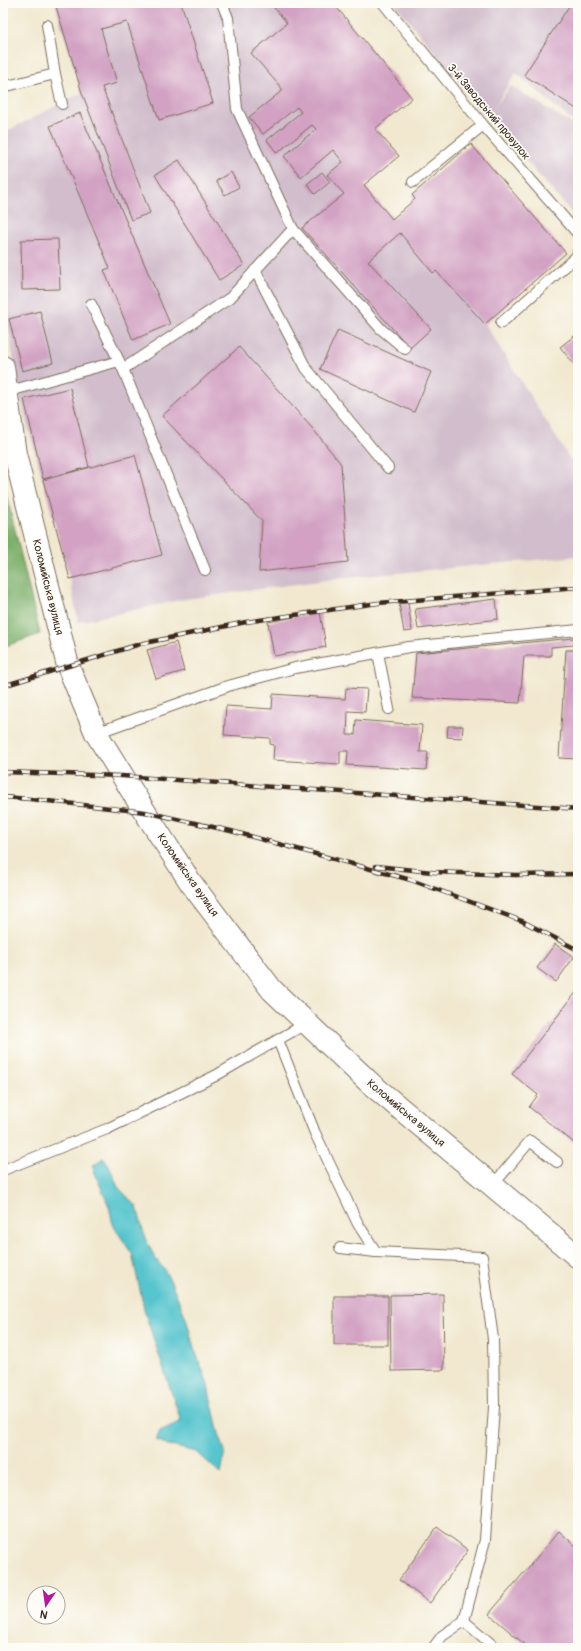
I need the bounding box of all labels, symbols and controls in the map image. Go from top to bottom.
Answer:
street label: 3-й Заводський провулок [445,61,533,163]
street label: Коломийська вулиця [30,538,66,636]
street label: Коломийська вулиця [155,831,221,919]
street label: Коломийська вулиця [364,1077,448,1149]
north arrow [26,1585,66,1625]
text: N [38,1607,49,1621]

